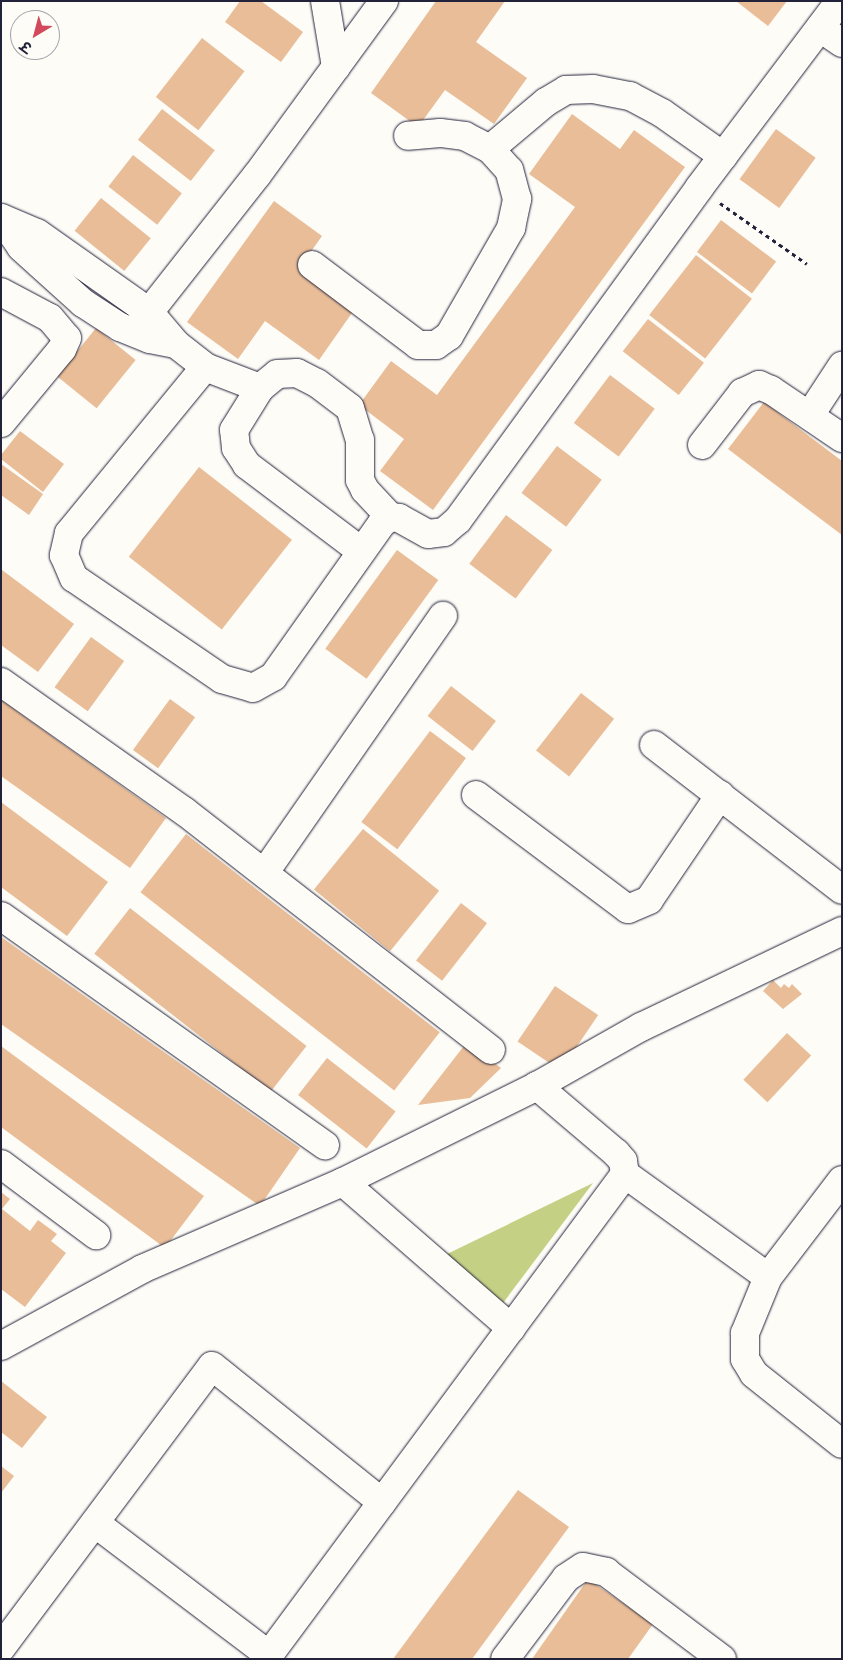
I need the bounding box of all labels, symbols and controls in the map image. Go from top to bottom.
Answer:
north arrow [10,10,60,60]
text: उ [17,35,36,57]

